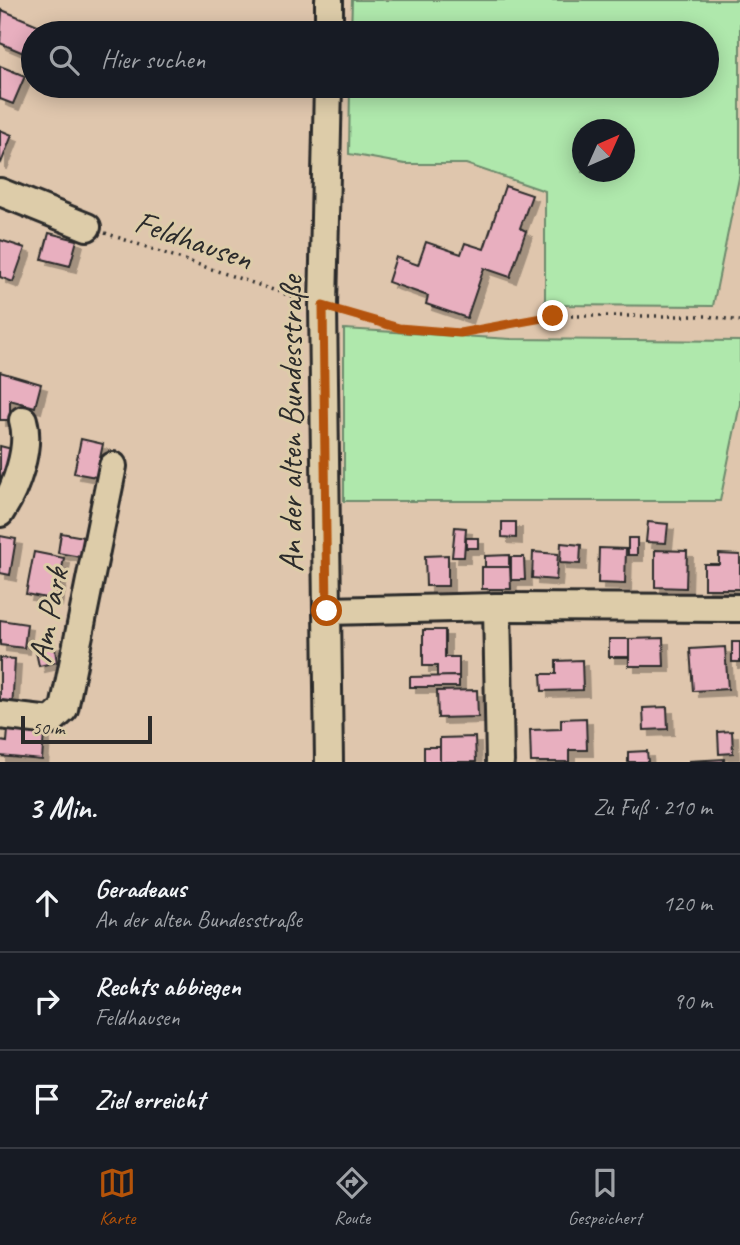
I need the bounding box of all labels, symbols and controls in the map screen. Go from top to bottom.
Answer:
search box [21,21,719,98]
icon: search [45,41,83,79]
text: Hier suchen [101,43,205,76]
north arrow [572,119,635,182]
street label: Feldhausen [129,200,258,280]
street label: An der alten Bundesstraße [270,273,312,572]
route end [537,300,568,331]
street label: Am Park [18,562,78,666]
route start [311,595,342,626]
scale bar [21,713,152,745]
text: 50 m [32,716,64,740]
text: 3 Min. [28,789,97,827]
text: Zu Fuß · 210 m [593,793,712,822]
text: Geradeaus [95,872,186,905]
icon: ahead [28,884,66,922]
text: 120 m [663,889,712,918]
text: An der alten Bundesstraße [95,905,302,934]
text: Rechts abbiegen [95,970,241,1003]
icon: right [28,982,66,1020]
text: 90 m [673,987,712,1016]
text: Feldhausen [95,1003,180,1032]
icon: arrive [28,1080,66,1118]
text: Ziel erreicht [95,1083,205,1116]
tab: Karte [98,1164,136,1230]
tab: Route [333,1164,371,1230]
tab: Gespeichert [568,1164,642,1230]

